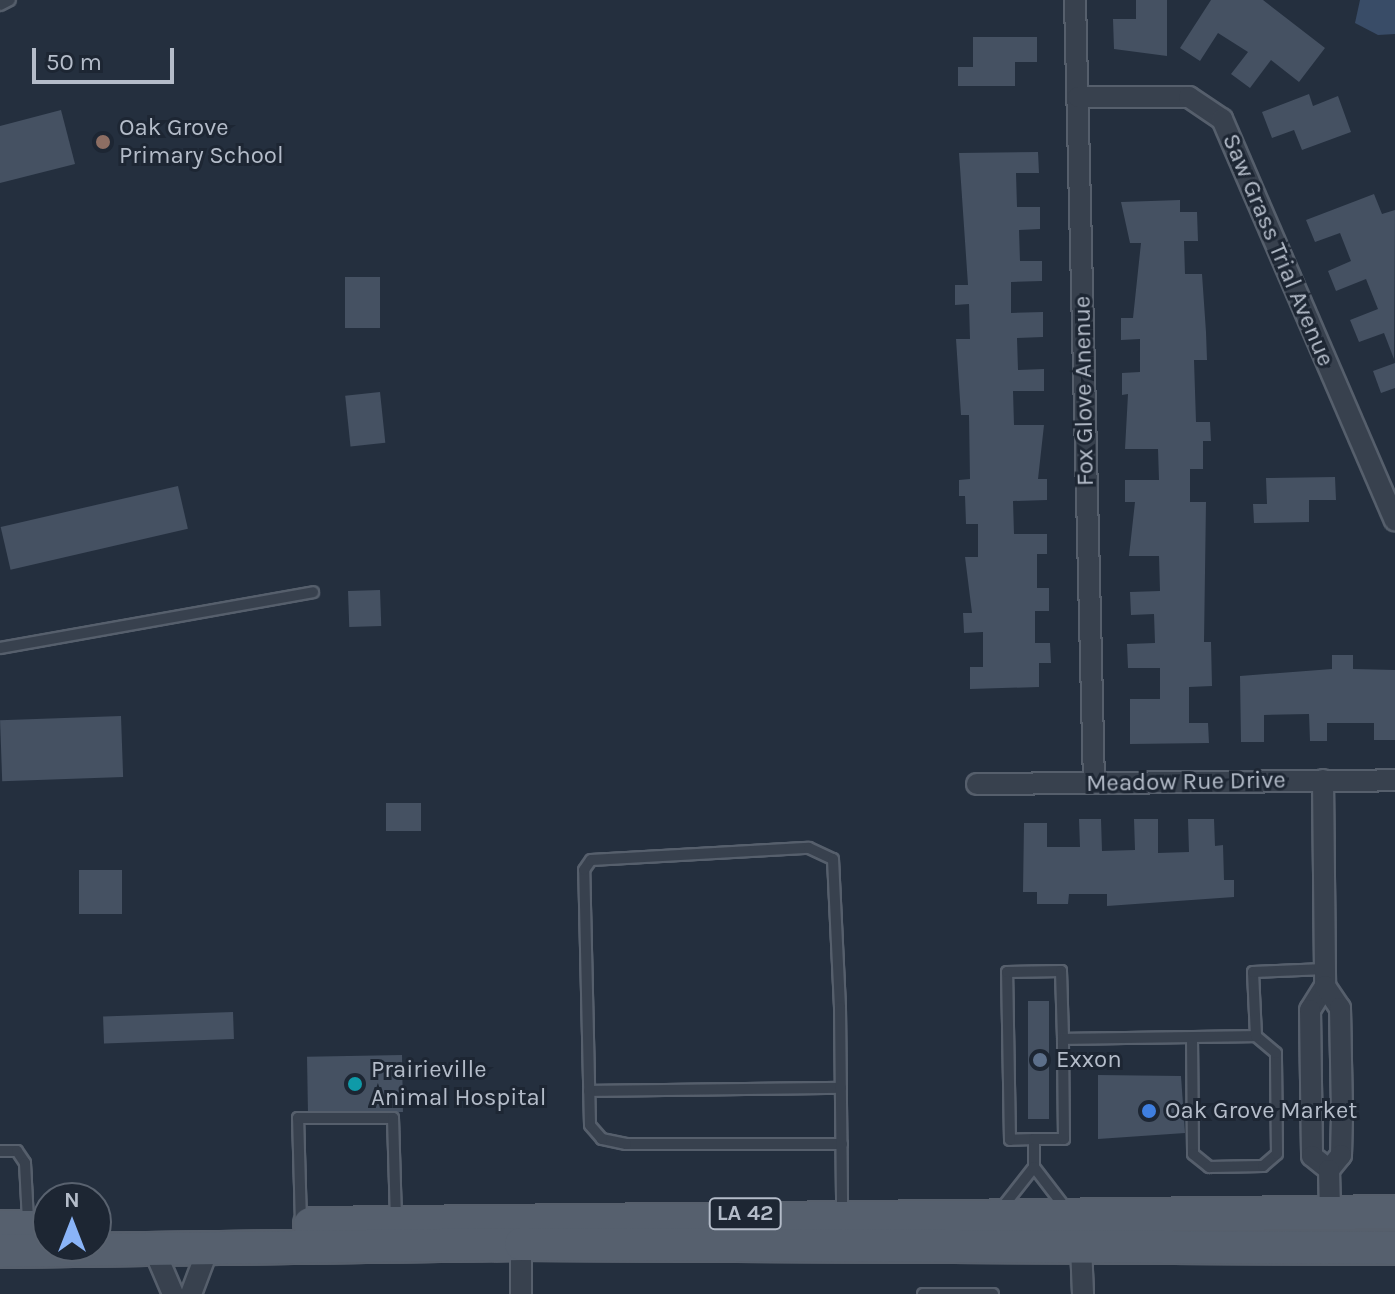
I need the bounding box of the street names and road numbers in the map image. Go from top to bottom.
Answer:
street label: Saw Grass Trial Avenue [1216,129,1340,371]
street label: Fox Glove Anenue [1068,296,1100,486]
street label: Meadow Rue Drive [1086,766,1286,798]
road number: LA 42 [707,1196,783,1232]

